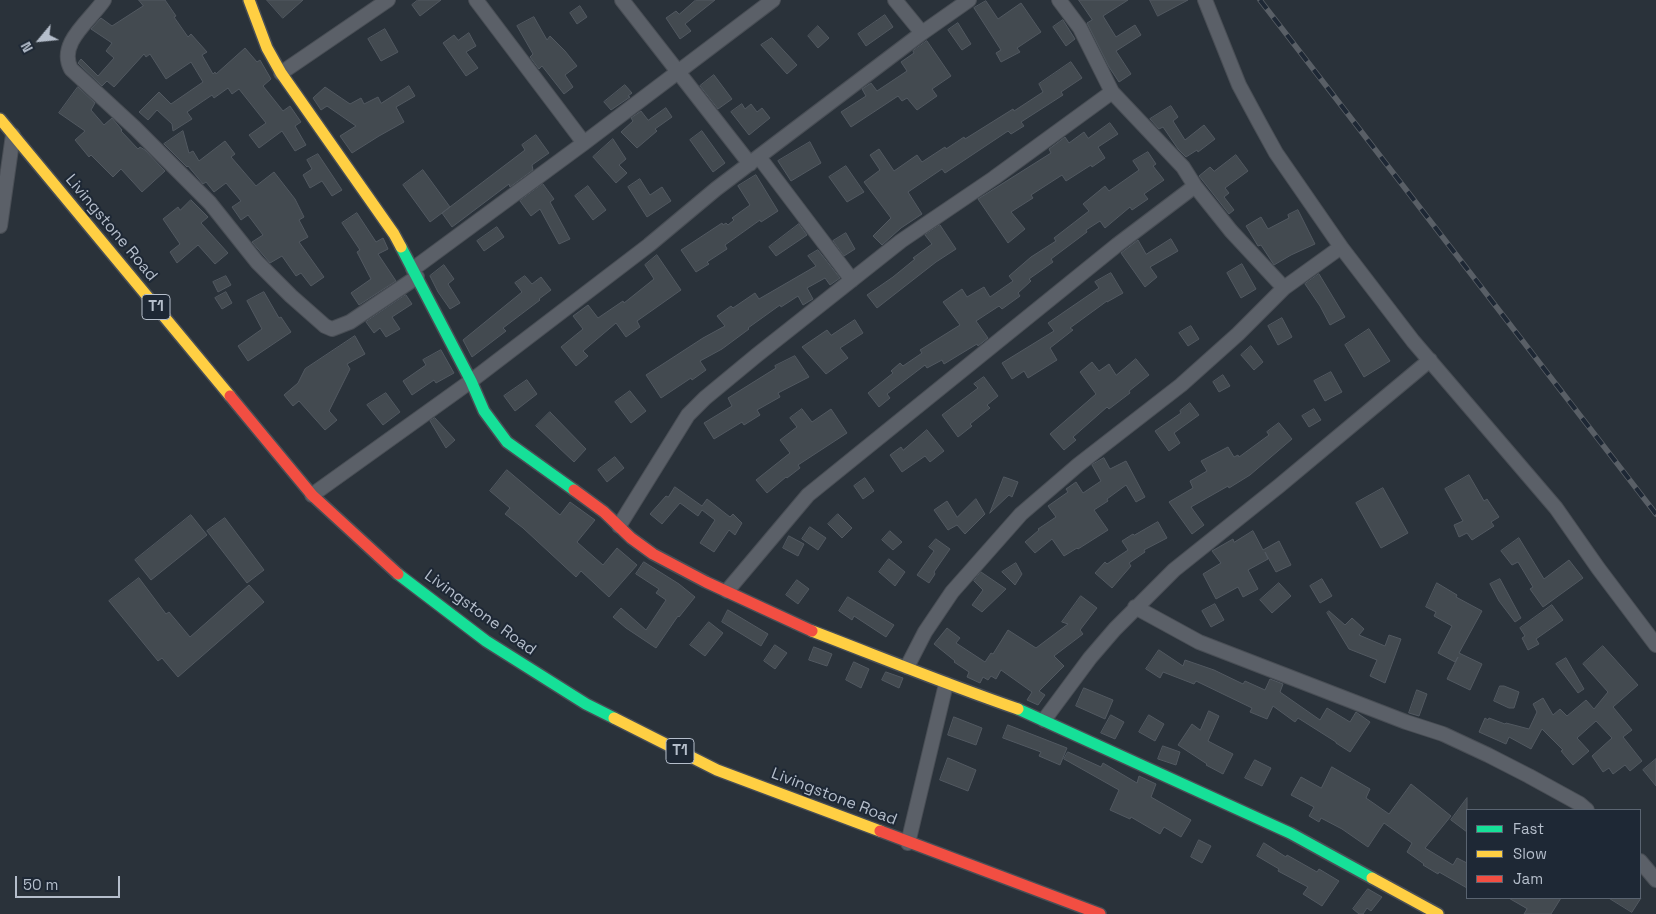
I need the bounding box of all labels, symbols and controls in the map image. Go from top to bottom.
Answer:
north arrow [15,15,65,65]
text: N [17,39,37,55]
street label: Livingstone Road [61,171,161,285]
road number: T1 [142,294,170,320]
street label: Livingstone Road [420,566,540,660]
road number: T1 [666,738,694,764]
street label: Livingstone Road [768,764,900,830]
legend [1466,809,1641,899]
text: Fast [1513,819,1544,838]
text: Slow [1513,844,1547,863]
scale bar [18,866,122,898]
text: Jam [1513,869,1543,888]
text: 50 m [23,875,58,894]

